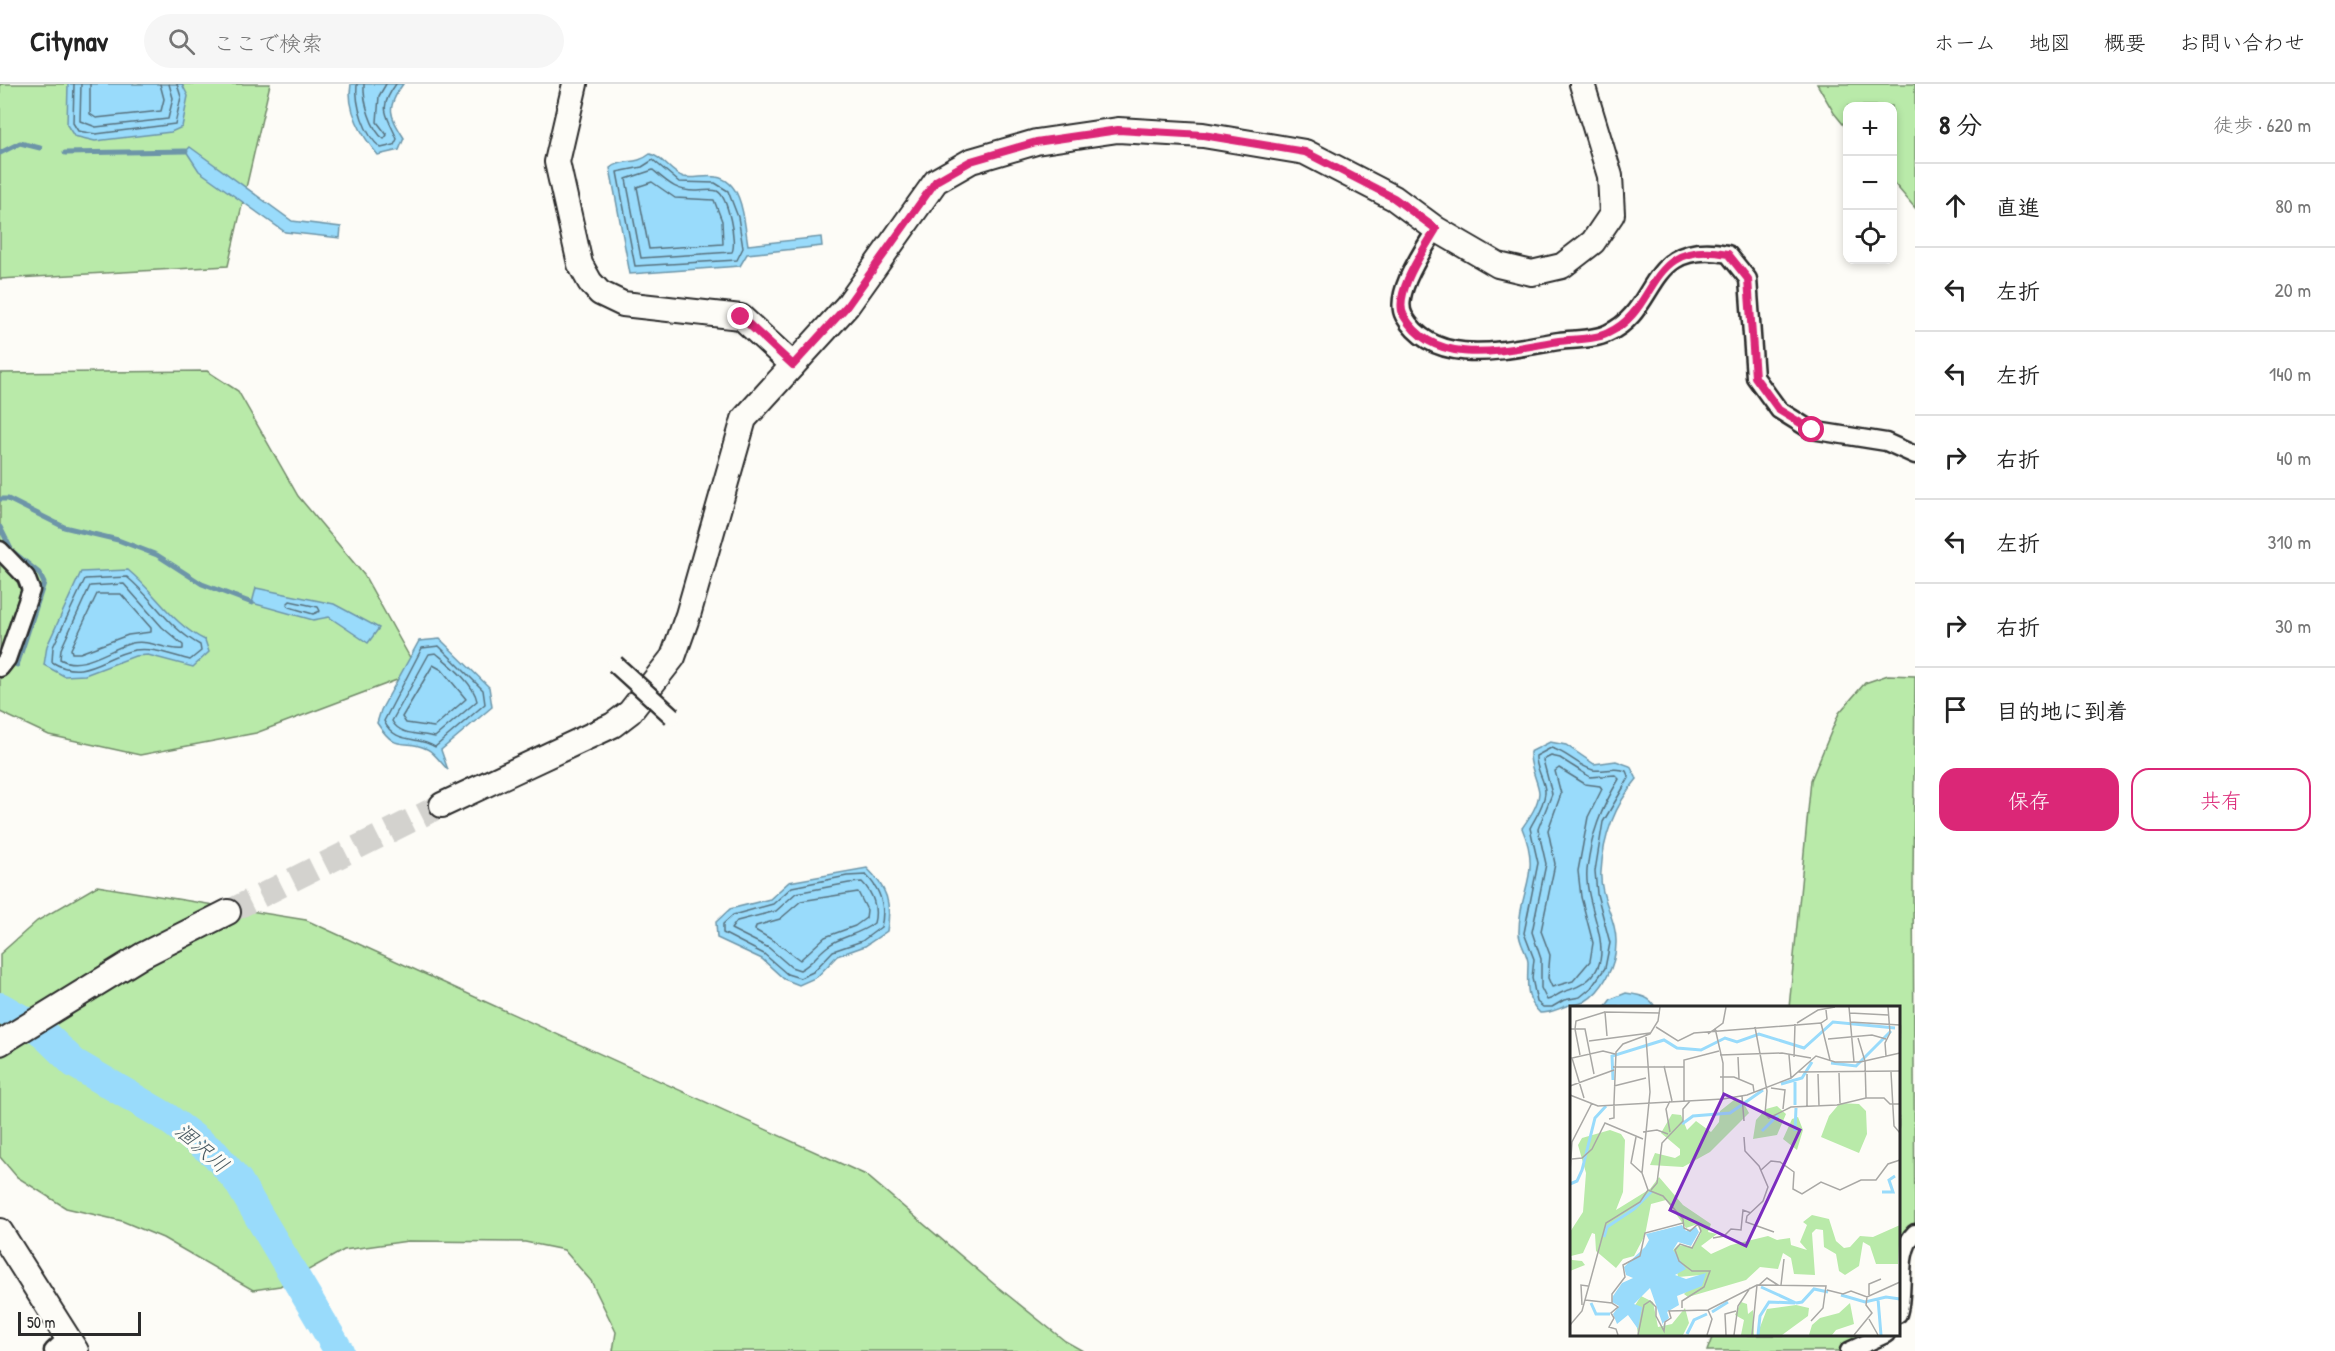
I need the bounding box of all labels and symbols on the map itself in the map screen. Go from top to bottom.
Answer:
route end [727,303,753,329]
route start [1798,416,1824,442]
inset map [1570,1006,1900,1336]
water label: 涸沢川 [169,1116,236,1179]
scale bar [18,1309,141,1336]

